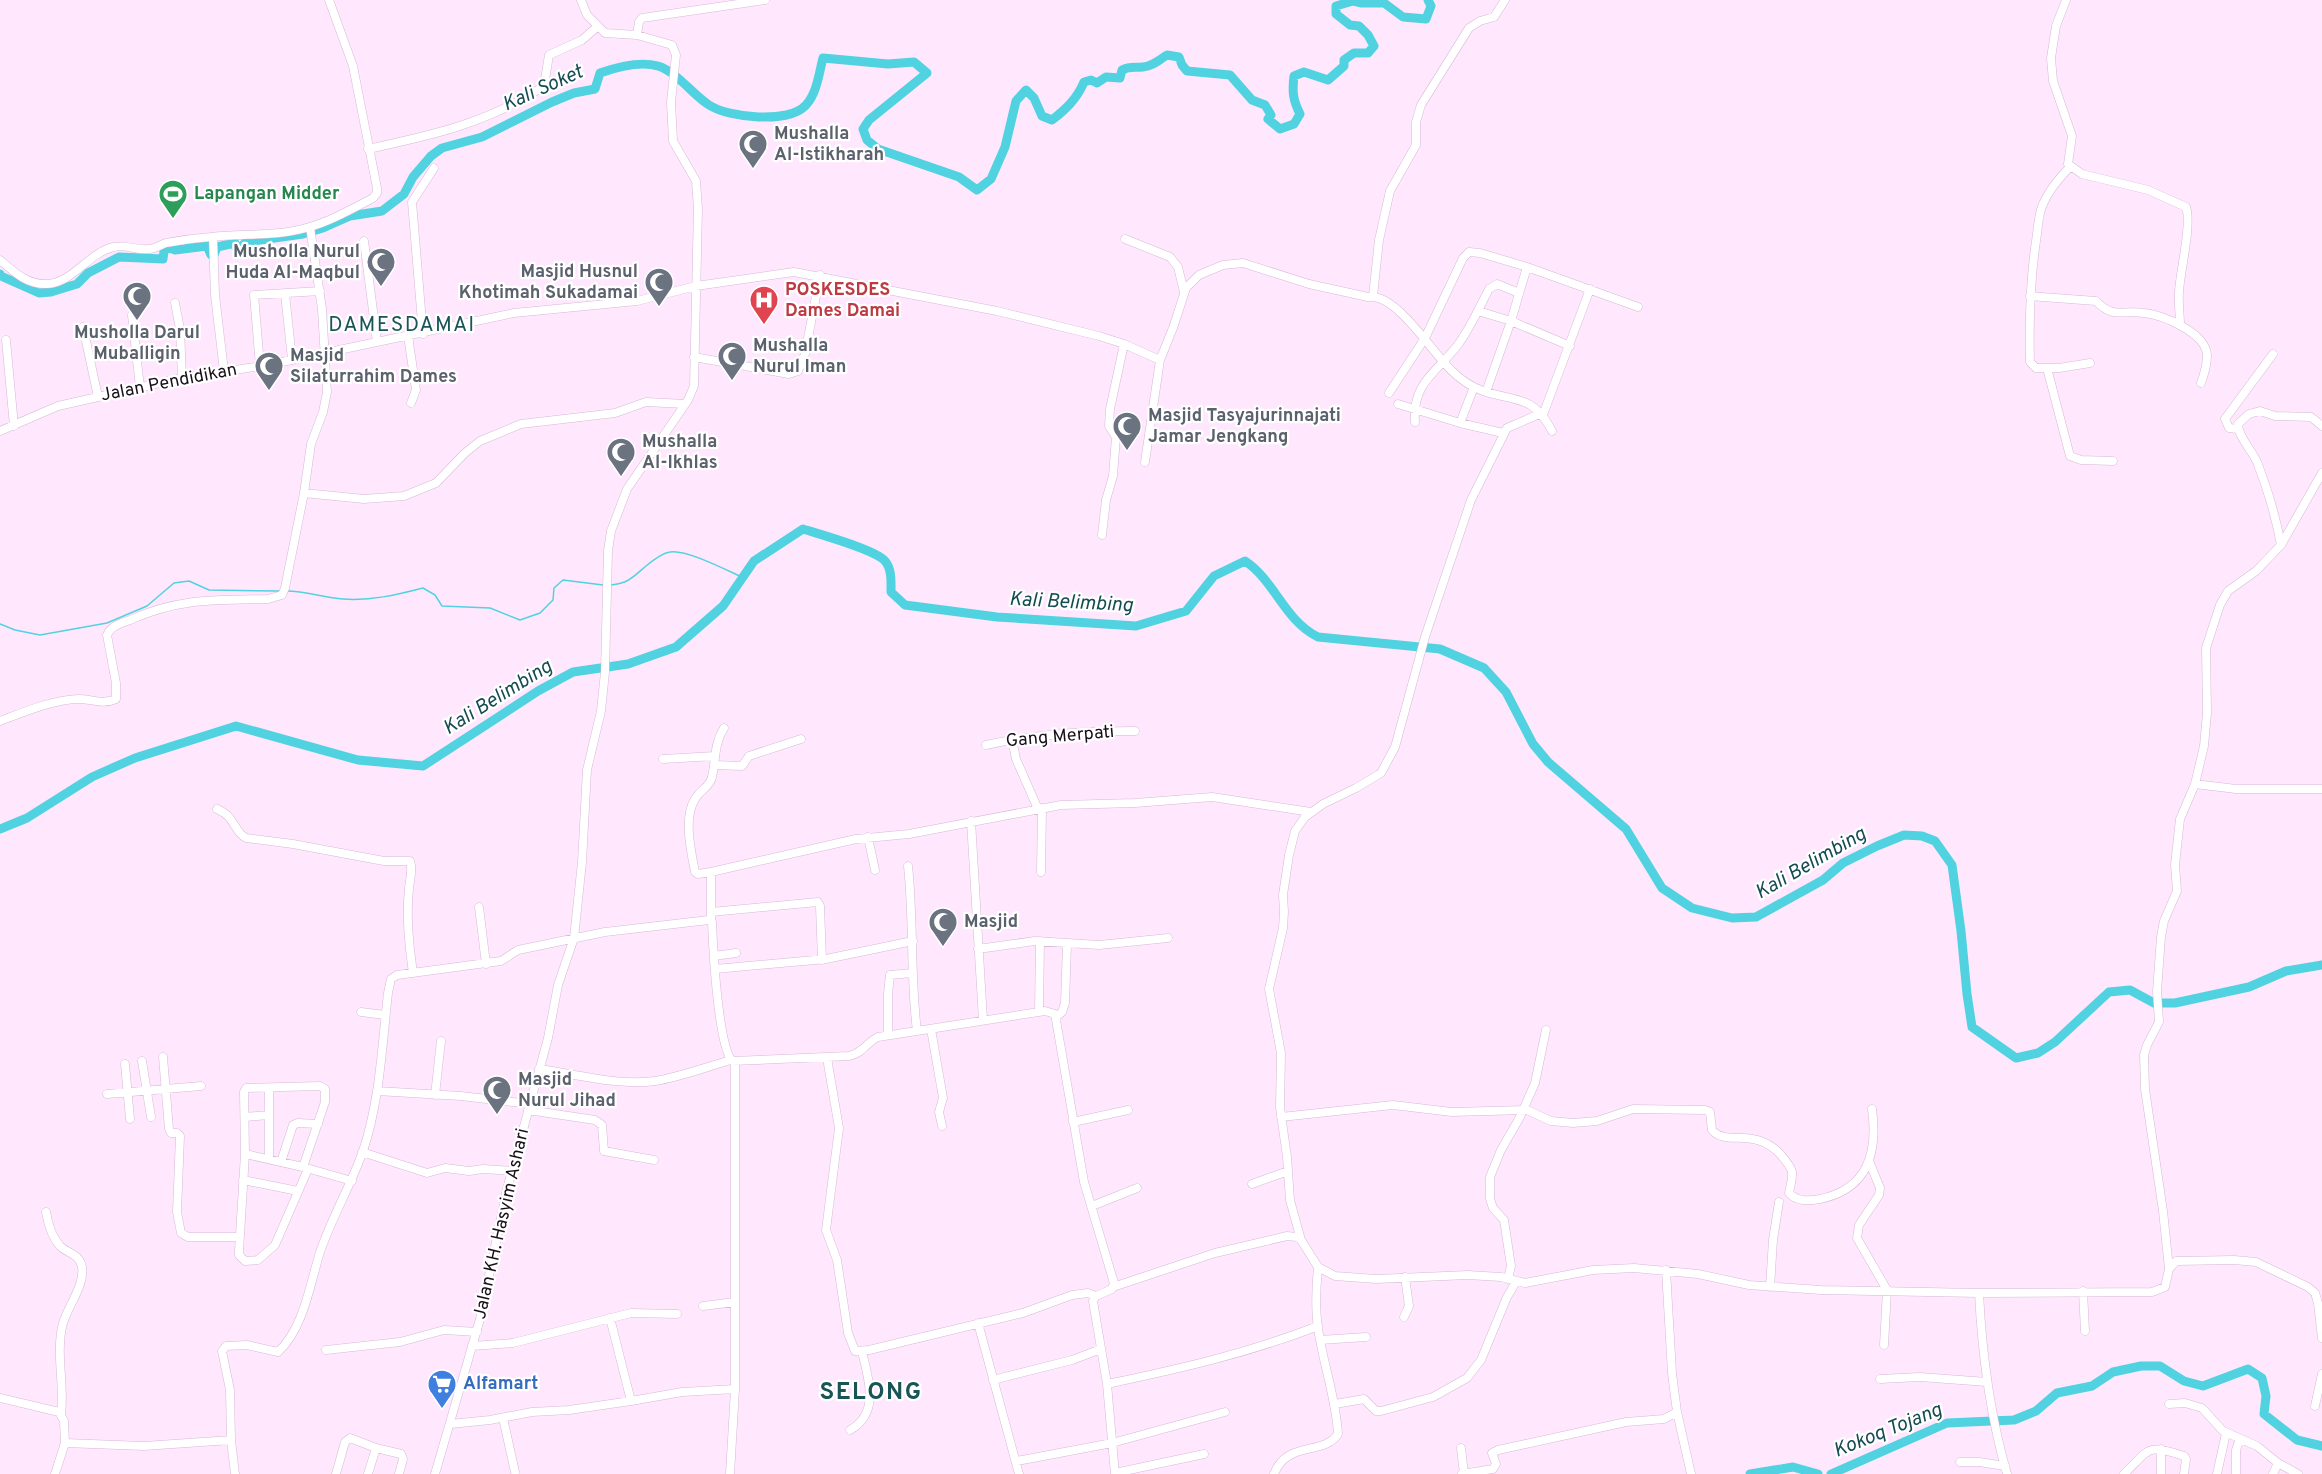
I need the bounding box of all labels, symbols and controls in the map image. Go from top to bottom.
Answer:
water label: Kali Soket [499,59,588,118]
place label: Mushalla Al-Istikharah [774,123,884,167]
mosque icon: Mushalla Al-Istikharah [737,128,769,170]
sports icon: Lapangan Midder [157,178,189,220]
place label: Lapangan Midder [194,183,340,206]
place label: Musholla Nurul Huda Al-Maqbul [225,241,360,285]
mosque icon: Musholla Nurul Huda Al-Maqbul [365,246,397,288]
place label: Masjid Husnul Khotimah Sukadamai [459,261,638,305]
mosque icon: Masjid Husnul Khotimah Sukadamai [643,266,675,308]
place label: POSKESDES Dames Damai [785,279,900,323]
mosque icon: Musholla Darul Muballigin [121,280,153,322]
hospital icon: POSKESDES Dames Damai [748,284,780,326]
district label: DAMESDAMAI [328,312,476,339]
place label: Musholla Darul Muballigin [74,322,200,366]
place label: Mushalla Nurul Iman [753,335,846,379]
mosque icon: Mushalla Nurul Iman [716,340,748,382]
place label: Masjid Silaturrahim Dames [290,345,457,389]
mosque icon: Masjid Silaturrahim Dames [253,350,285,392]
street label: Jalan Pendidikan [99,359,239,407]
place label: Masjid Tasyajurinnajati Jamar Jengkang [1148,405,1341,449]
mosque icon: Masjid Tasyajurinnajati Jamar Jengkang [1111,410,1143,452]
place label: Mushalla Al-Ikhlas [642,431,718,475]
mosque icon: Mushalla Al-Ikhlas [605,436,637,478]
water label: Kali Belimbing [1008,587,1135,619]
water label: Kali Belimbing [439,654,558,742]
street label: Gang Merpati [1005,721,1115,753]
water label: Kali Belimbing [1751,821,1872,906]
mosque icon: Masjid [927,906,959,948]
place label: Masjid [964,911,1018,934]
place label: Masjid Nurul Jihad [518,1069,616,1113]
mosque icon: Masjid Nurul Jihad [481,1074,513,1116]
street label: Jalan KH. Hasyim Ashari [469,1126,535,1322]
supermarket icon: Alfamart [426,1368,458,1410]
place label: Alfamart [463,1373,538,1396]
district label: SELONG [819,1378,923,1408]
water label: Kokoq Tojang [1830,1397,1947,1465]

